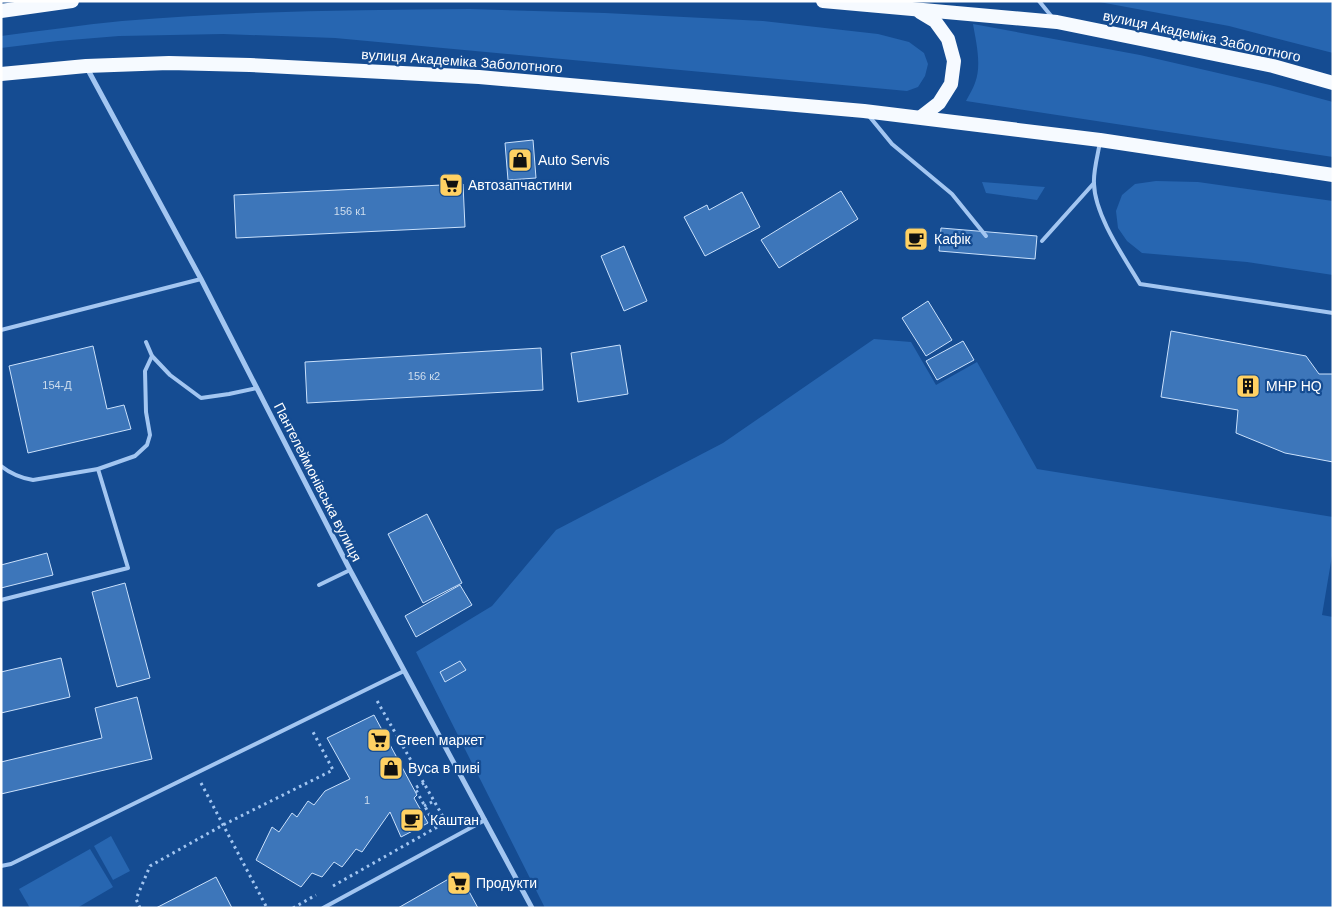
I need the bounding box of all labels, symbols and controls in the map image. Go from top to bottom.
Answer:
street label: вулиця Академіка Заболотного [1102,7,1303,65]
street label: вулиця Академіка Заболотного [361,46,563,76]
shop icon: Auto Servis [507,147,533,173]
place label: Auto Servis [538,152,610,168]
supermarket icon: Автозапчастини [438,172,464,198]
place label: Автозапчастини [468,177,572,193]
house number: 156 к1 [334,205,366,217]
cafe icon: Кафік [903,226,929,252]
place label: Кафік [934,231,972,247]
house number: 156 к2 [408,370,440,382]
building icon: MHP HQ [1235,373,1261,399]
place label: MHP HQ [1266,378,1322,394]
house number: 154-Д [42,379,72,391]
street label: Пантелеймонівська вулиця [271,400,365,564]
supermarket icon: Green маркет [366,727,392,753]
place label: Green маркет [396,732,485,748]
shop icon: Вуса в пиві [378,755,404,781]
place label: Вуса в пиві [408,760,480,776]
house number: 1 [364,794,370,806]
cafe icon: Каштан [399,807,425,833]
place label: Каштан [430,812,479,828]
supermarket icon: Продукти [446,870,472,896]
place label: Продукти [476,875,537,891]

